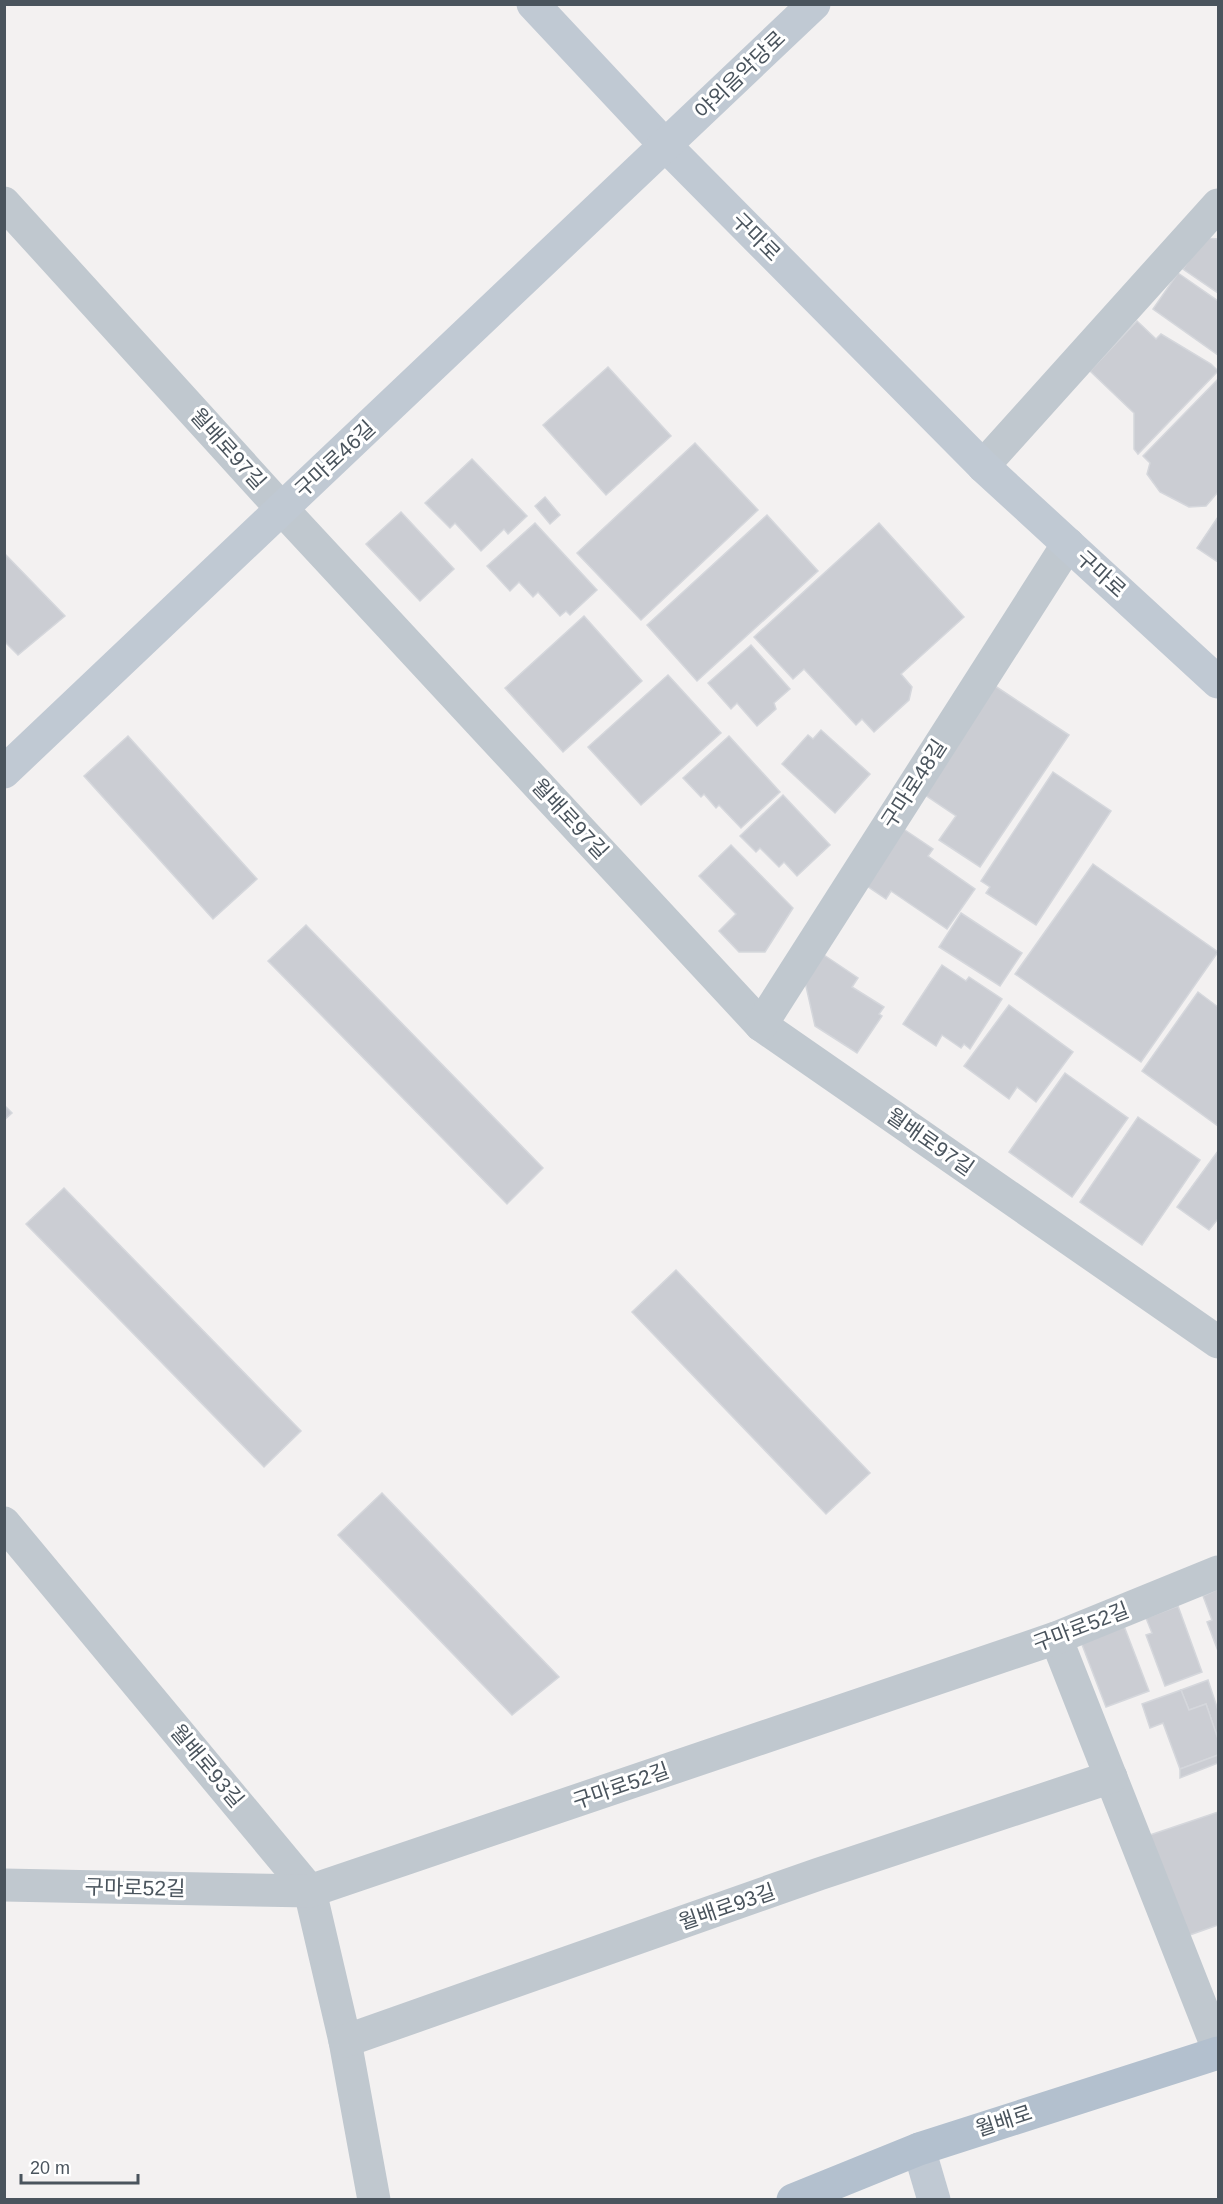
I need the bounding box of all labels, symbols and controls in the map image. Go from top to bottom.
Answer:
street label: 야외음악당로 [690,26,789,123]
street label: 구마로 [728,208,785,265]
street label: 월배로97길 [186,404,271,494]
street label: 구마로46길 [290,416,379,501]
street label: 구마로 [1072,546,1131,602]
street label: 구마로48길 [877,735,951,832]
street label: 월배로97길 [528,774,613,863]
street label: 월배로97길 [882,1103,978,1180]
street label: 구마로52길 [1030,1598,1132,1655]
street label: 월배로93길 [166,1720,249,1812]
street label: 구마로52길 [570,1758,672,1813]
street label: 구마로52길 [84,1875,186,1900]
street label: 월배로93길 [676,1879,778,1934]
street label: 월배로 [973,2101,1035,2140]
scale bar [21,2147,138,2185]
text: 20 m [30,2158,70,2178]

